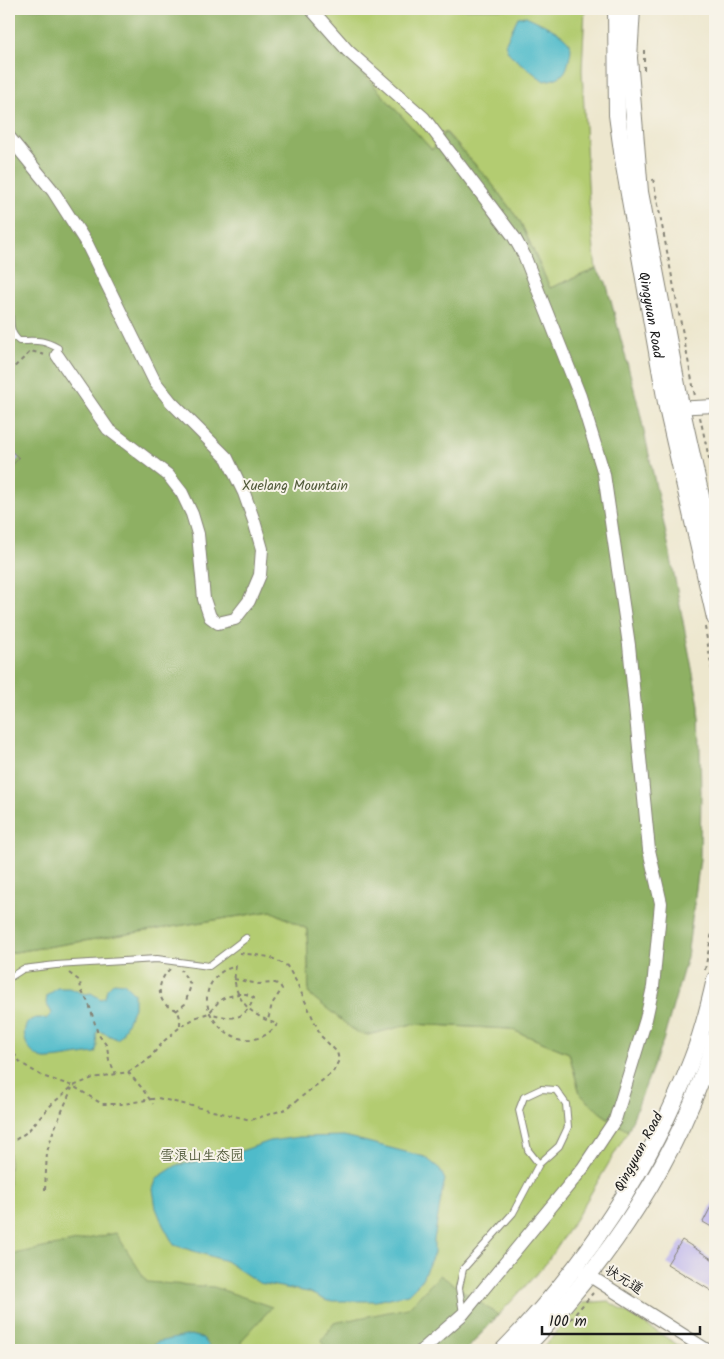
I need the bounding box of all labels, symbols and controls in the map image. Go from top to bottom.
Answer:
street label: Qingyuan Road [632,270,669,361]
park label: Xuelang Mountain [242,475,348,497]
street label: Qingyuan Road [609,1107,670,1196]
park label: 雪浪山生态园 [160,1145,244,1167]
street label: 状元道 [600,1260,648,1300]
scale bar [542,1304,699,1336]
text: 100 m [549,1310,587,1334]

